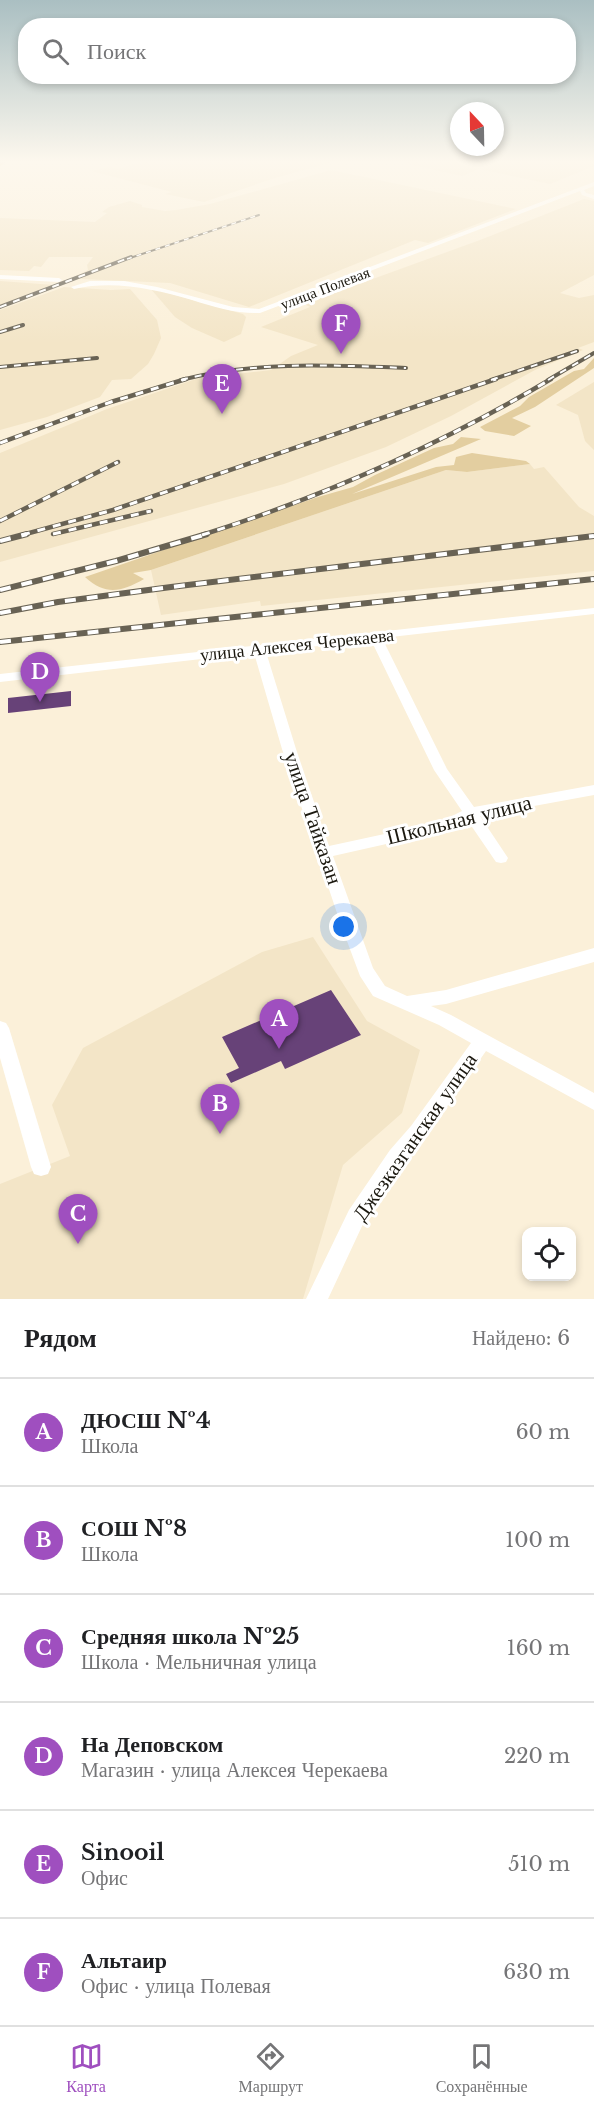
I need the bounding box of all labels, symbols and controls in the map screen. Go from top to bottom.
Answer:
search box [18,18,576,84]
icon: search [39,35,72,68]
text: Поиск [87,38,146,65]
north arrow [450,102,504,156]
street label: улица Полевая [278,262,372,314]
pin: F [322,304,360,354]
pin: E [202,364,242,414]
street label: улица Алексея Черекаева [199,624,395,666]
pin: D [20,652,60,702]
street label: улица Тайказан [278,748,348,888]
street label: Школьная улица [384,789,535,851]
your location [329,912,358,941]
pin: A [260,1000,298,1049]
street label: Джезказганская улица [347,1047,483,1226]
pin: B [200,1084,240,1134]
pin: C [58,1194,98,1244]
map controls [522,1227,576,1281]
button: locate [522,1227,576,1281]
text: Рядом [24,1322,97,1354]
text: Найдено: 6 [472,1326,570,1350]
text: ДЮСШ №4 [81,1407,211,1434]
text: A [35,1420,52,1444]
text: 60 m [516,1420,570,1444]
text: Школа [81,1434,138,1458]
text: СОШ №8 [81,1515,187,1542]
text: B [36,1528,51,1552]
text: 100 m [505,1528,570,1552]
text: Школа [81,1542,138,1566]
text: Средняя школа №25 [81,1623,299,1650]
text: C [35,1636,52,1660]
text: 160 m [507,1636,570,1660]
text: Школа · Мельничная улица [81,1650,317,1674]
text: На Деповском [81,1731,223,1758]
text: D [34,1744,53,1768]
text: 220 m [504,1744,570,1768]
text: Магазин · улица Алексея Черекаева [81,1758,388,1782]
text: Sinooil [81,1839,164,1866]
text: E [36,1852,51,1876]
text: 510 m [508,1852,570,1876]
text: Офис [81,1866,128,1890]
text: Альтаир [81,1947,167,1974]
text: F [37,1960,50,1984]
text: 630 m [503,1960,570,1984]
text: Офис · улица Полевая [81,1974,271,1998]
tab: Карта [66,2040,106,2096]
tab: Маршрут [239,2040,303,2096]
tab: Сохранённые [436,2040,528,2096]

